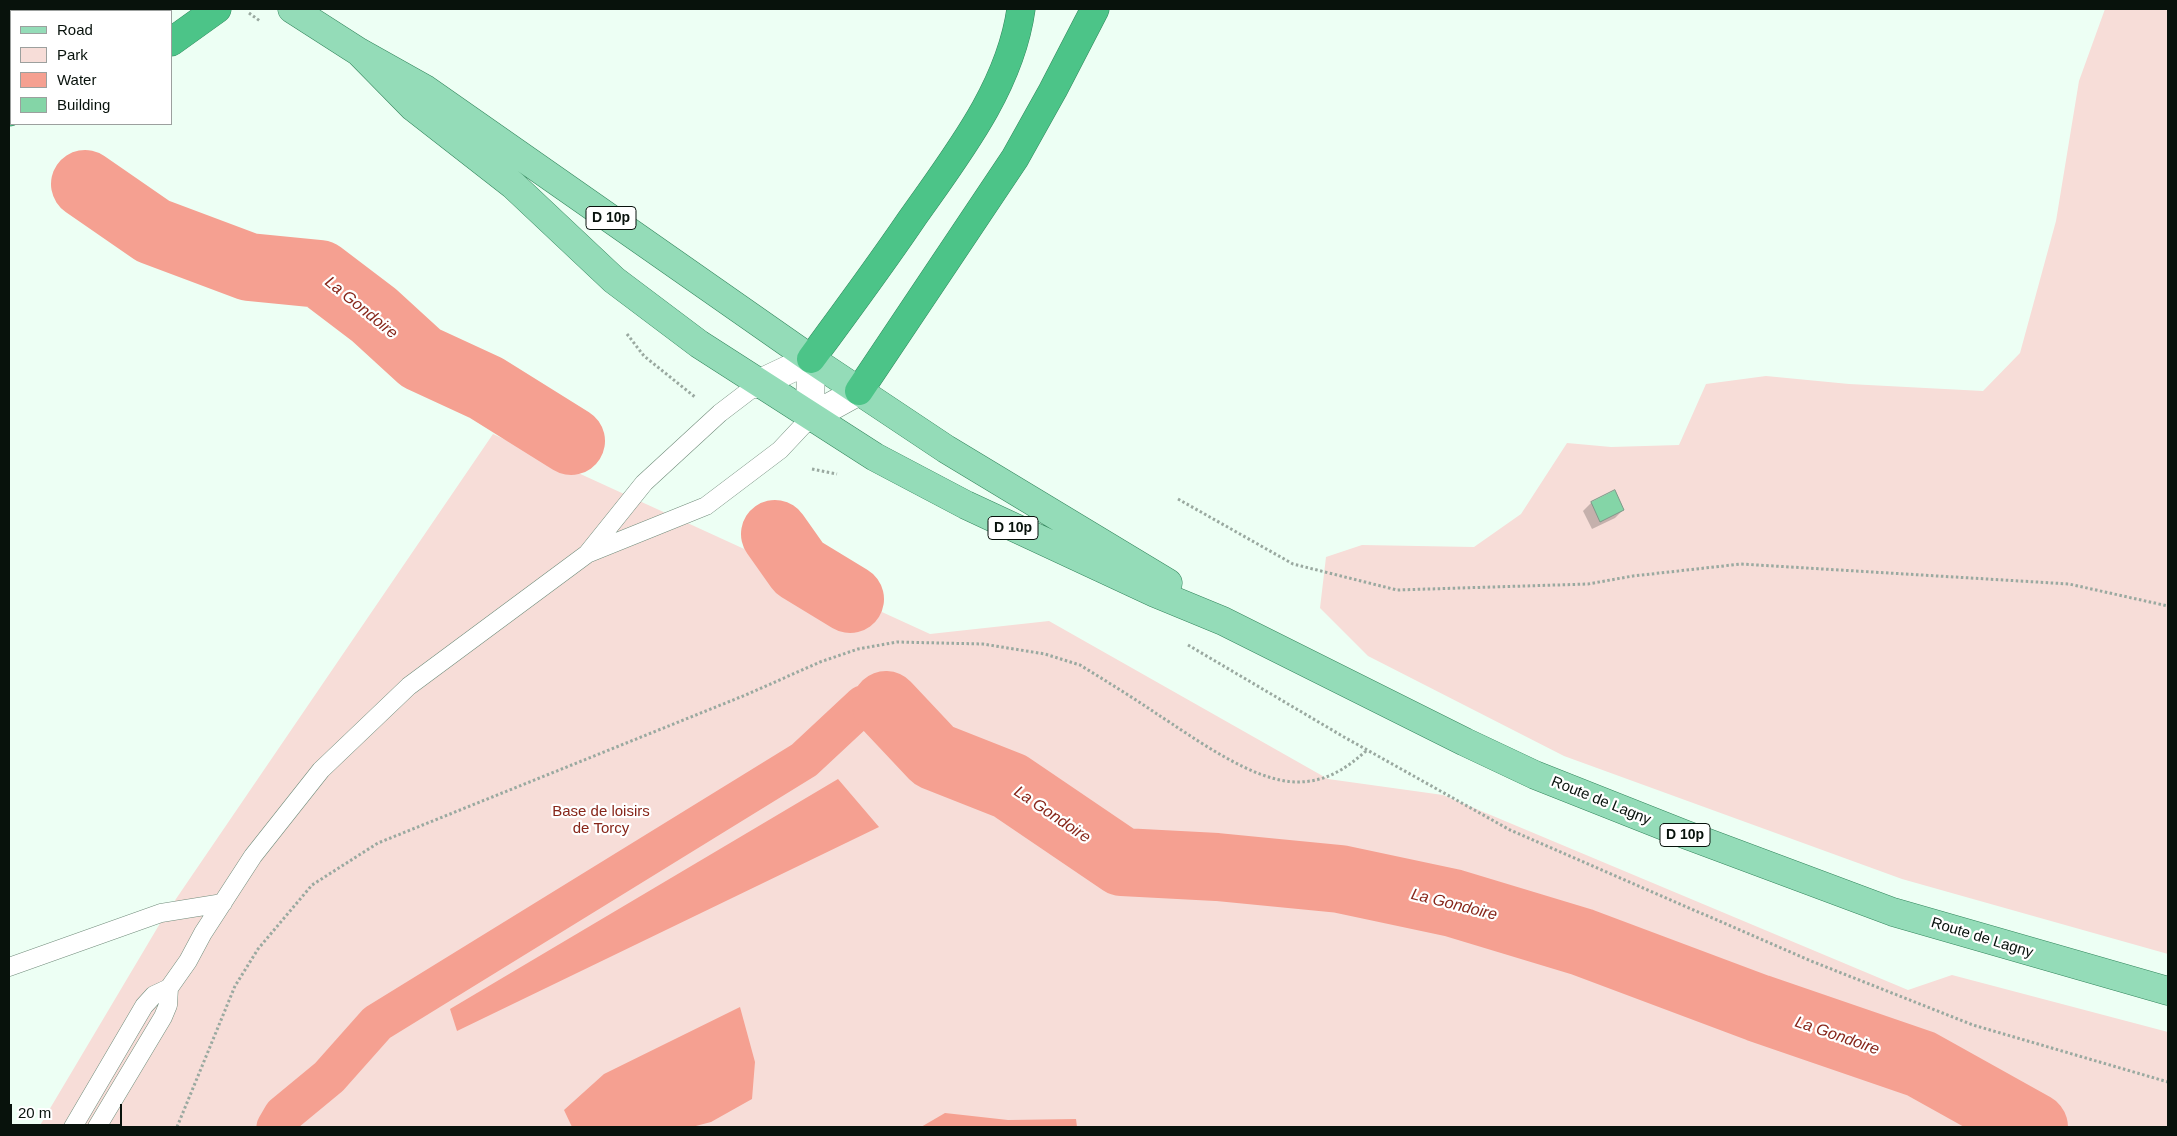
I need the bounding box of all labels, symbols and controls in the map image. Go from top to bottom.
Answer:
legend [10,10,172,125]
text: Road [57,21,93,38]
text: Park [57,46,88,63]
text: Water [57,71,96,88]
text: Building [57,96,110,113]
road number: D 10p [586,207,636,230]
water label: La Gondoire [321,273,401,343]
road number: D 10p [988,516,1038,540]
street label: Route de Lagny [1549,773,1653,829]
water label: La Gondoire [1010,782,1094,848]
park label: Base de loisirs de Torcy [552,803,650,838]
road number: D 10p [1660,824,1710,846]
water label: La Gondoire [1409,885,1499,925]
street label: Route de Lagny [1929,914,2035,962]
water label: La Gondoire [1792,1013,1882,1059]
scale bar [12,1094,125,1126]
text: 20 m [18,1104,51,1121]

